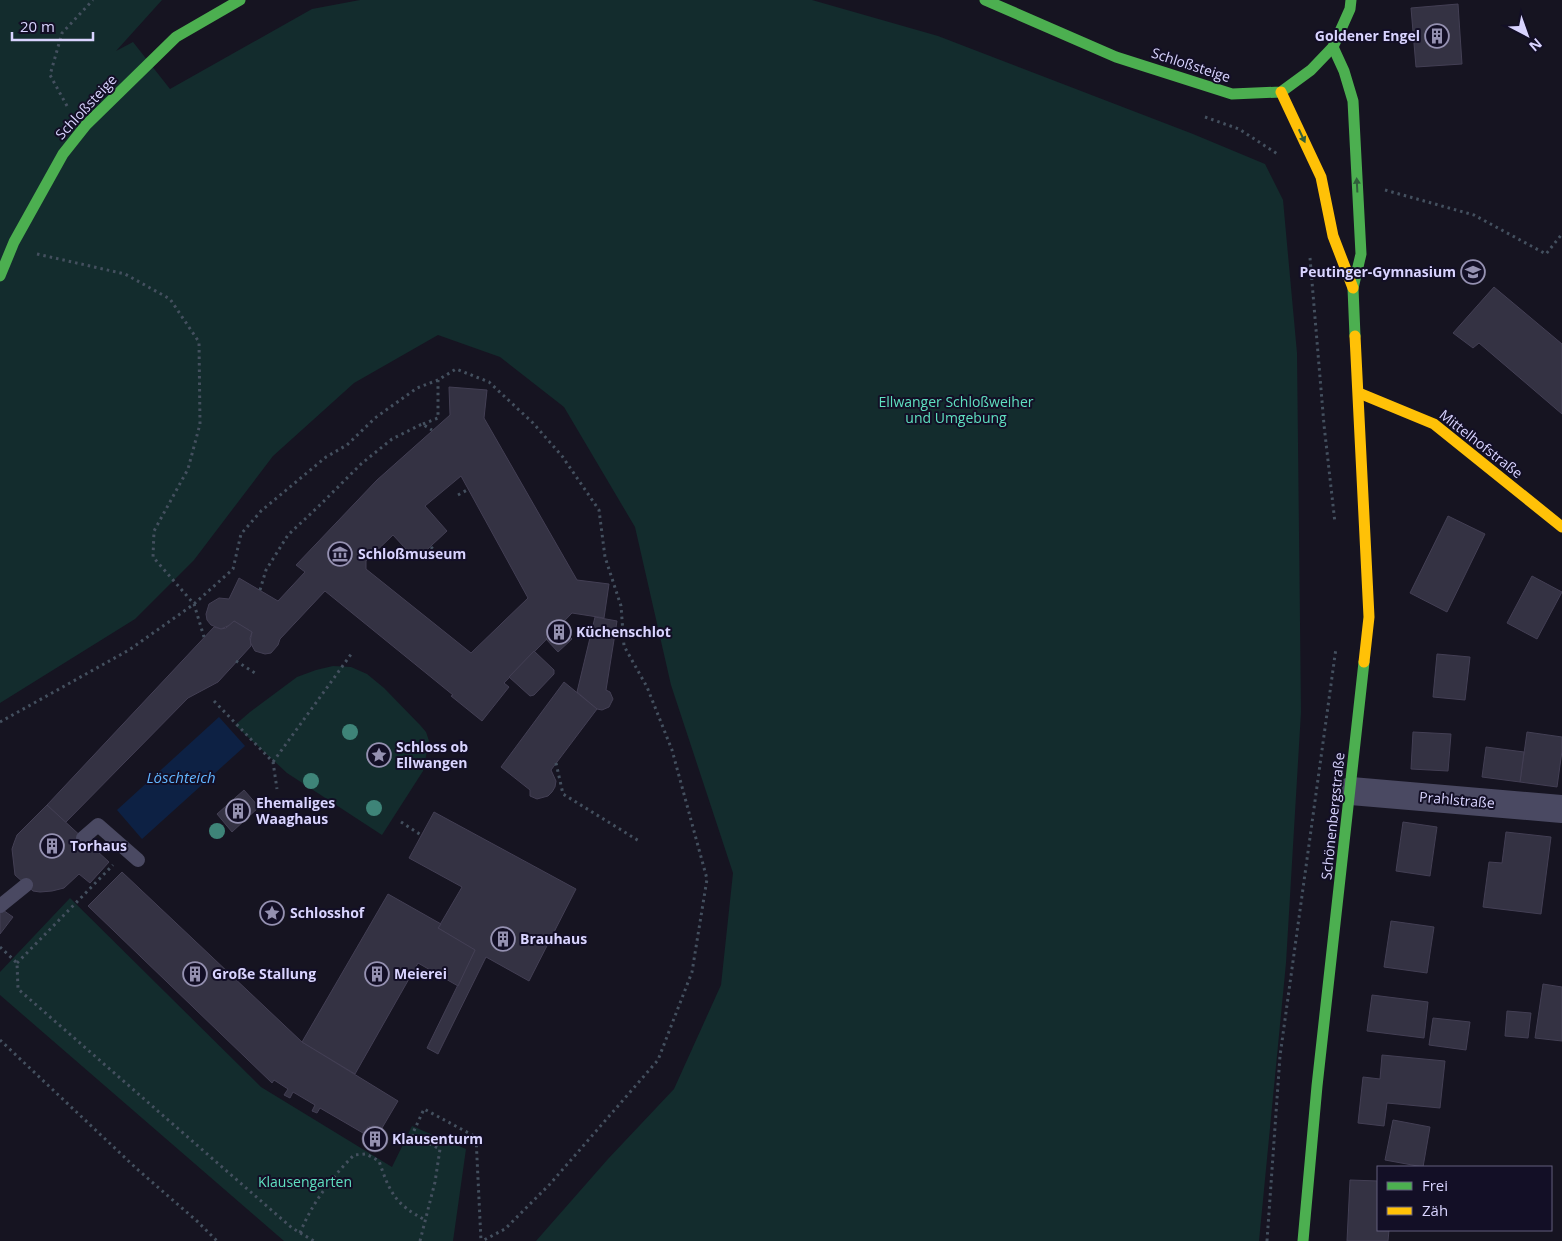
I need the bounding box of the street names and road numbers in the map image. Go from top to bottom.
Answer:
street label: Schloßsteige [1149,43,1233,86]
street label: Schloßsteige [51,70,121,143]
street label: Mittelhofstraße [1436,405,1527,482]
street label: Schönenbergstraße [1316,751,1349,881]
street label: Prahlstraße [1418,787,1496,812]

